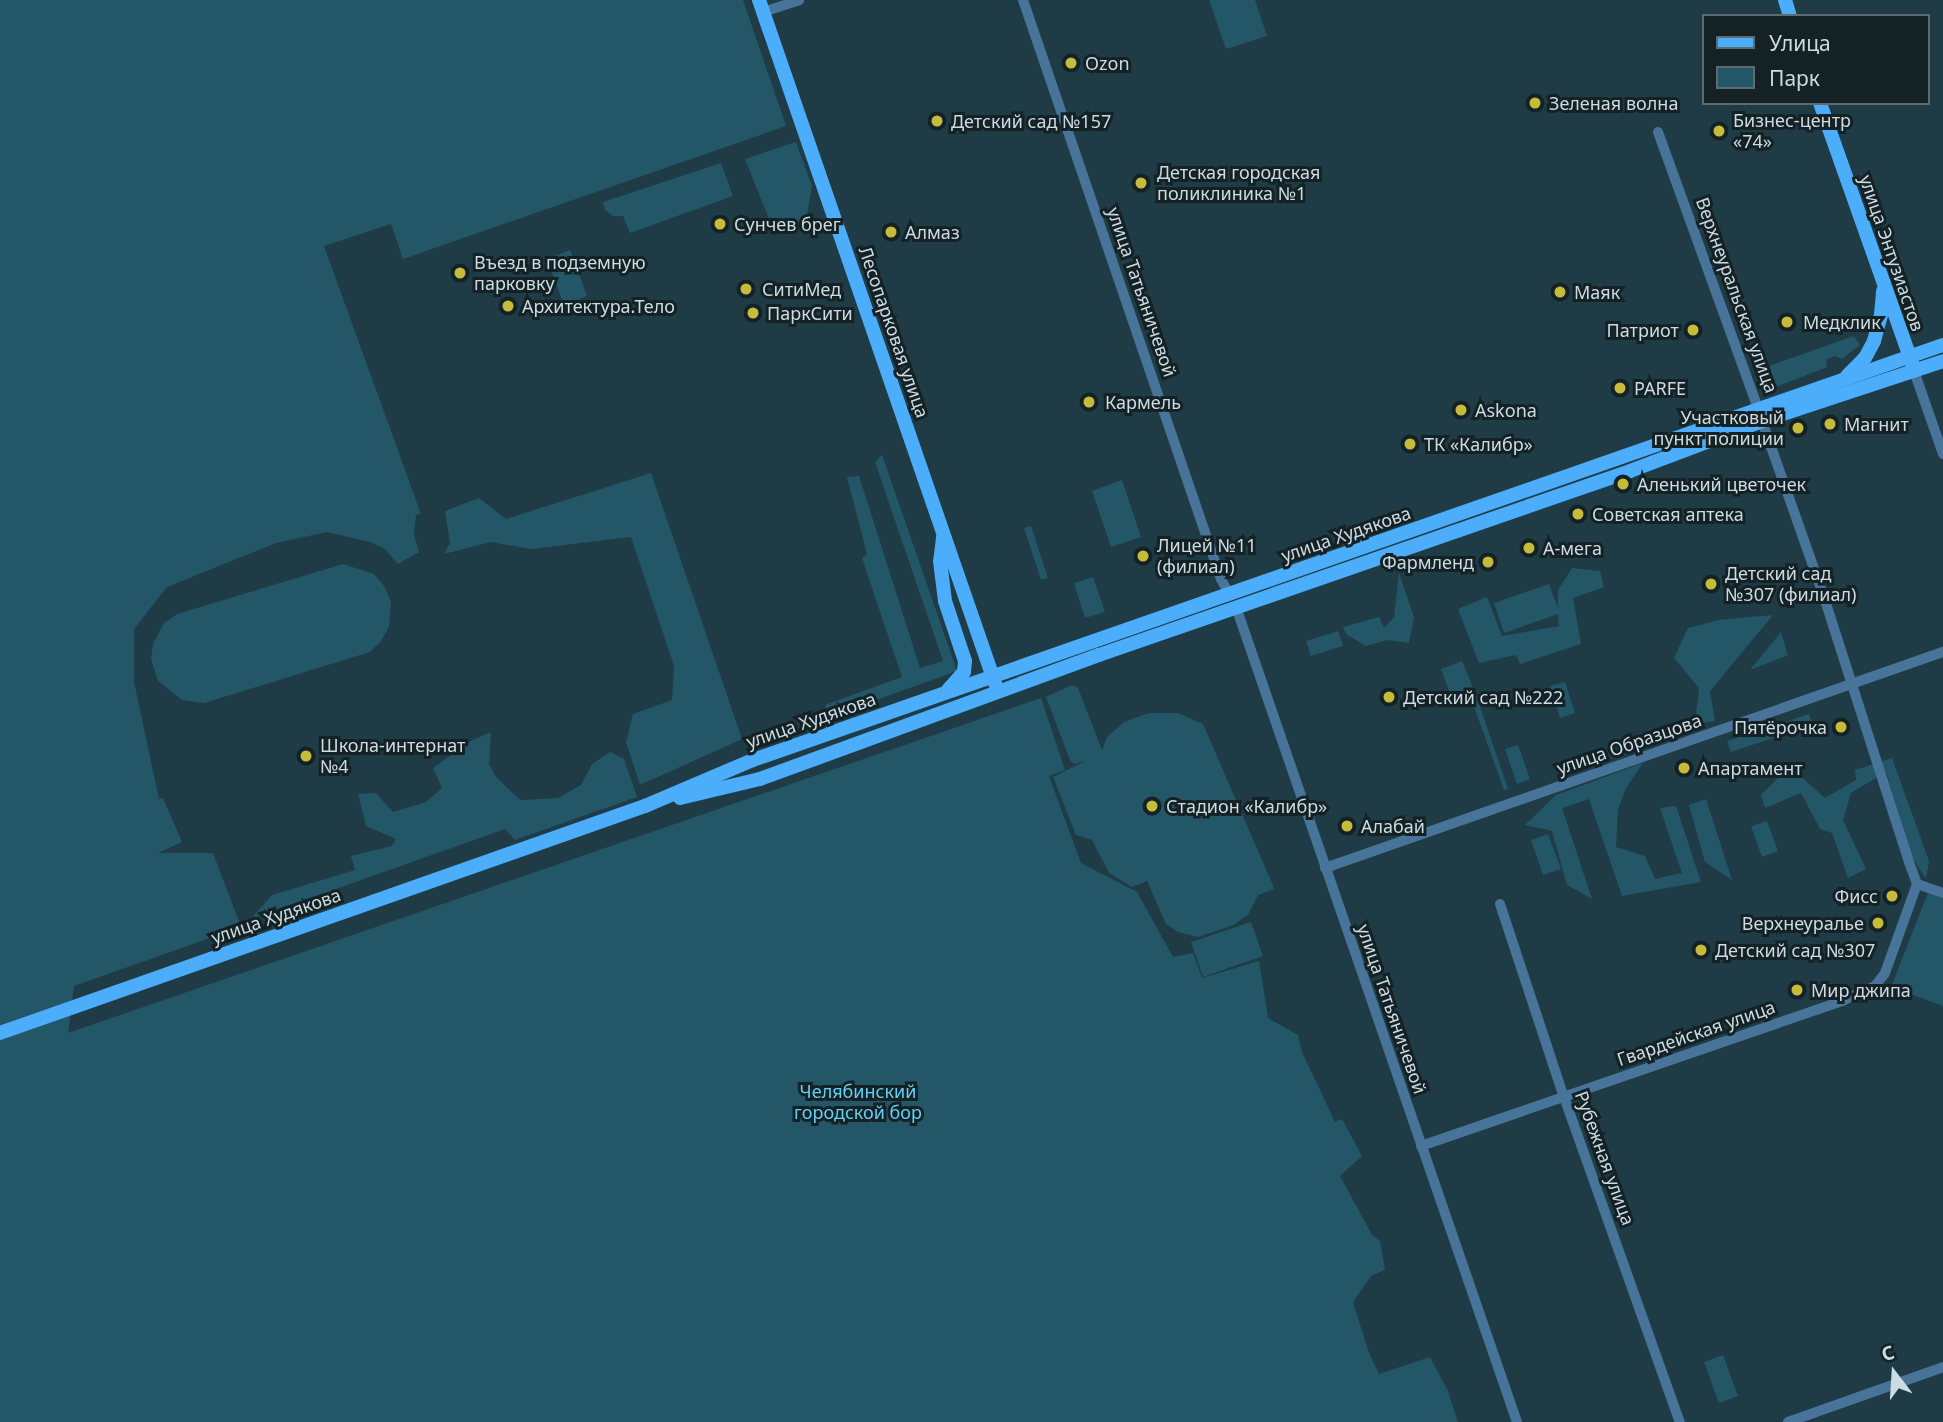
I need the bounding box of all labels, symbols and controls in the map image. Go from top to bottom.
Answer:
legend [1702,14,1929,105]
text: Улица [1769,29,1831,57]
place label: Ozon [1085,52,1130,74]
marker: Ozon [1063,55,1079,71]
text: Парк [1769,64,1820,92]
place label: Зеленая волна [1549,92,1678,114]
marker: Зеленая волна [1527,95,1543,111]
place label: Детский сад №157 [951,110,1111,132]
place label: Бизнес-центр «74» [1733,110,1851,152]
marker: Детский сад №157 [929,113,945,129]
marker: Бизнес-центр «74» [1711,123,1727,139]
place label: Детская городская поликлиника №1 [1157,162,1320,204]
street label: улица Энтузиастов [1855,172,1929,334]
marker: Детская городская поликлиника №1 [1131,173,1151,193]
street label: Верхнеуральская улица [1692,194,1782,396]
street label: улица Татьяничевой [1103,204,1181,380]
place label: Сунчев брег [734,213,841,235]
marker: Сунчев брег [712,216,728,232]
place label: Алмаз [905,221,960,243]
marker: Алмаз [883,224,899,240]
street label: Лесопарковая улица [855,243,933,421]
place label: Въезд в подземную парковку [474,252,646,294]
marker: Въезд в подземную парковку [452,265,468,281]
place label: СитиМед [762,278,841,300]
marker: СитиМед [736,279,756,299]
place label: Маяк [1574,281,1620,303]
marker: Маяк [1552,284,1568,300]
place label: Архитектура.Тело [522,295,675,317]
marker: Архитектура.Тело [500,298,516,314]
place label: ПаркСити [767,302,853,324]
marker: ПаркСити [745,305,761,321]
place label: Медклик [1803,311,1881,333]
marker: Медклик [1777,312,1797,332]
place label: Патриот [1607,319,1679,341]
marker: Патриот [1685,322,1701,338]
place label: PARFE [1634,377,1686,399]
marker: PARFE [1612,380,1628,396]
place label: Кармель [1105,391,1181,413]
marker: Кармель [1079,392,1099,412]
place label: Askona [1475,399,1537,421]
marker: Askona [1453,402,1469,418]
place label: Участковый пункт полиции [1654,407,1784,450]
place label: Магнит [1844,413,1909,435]
marker: Магнит [1822,416,1838,432]
marker: Участковый пункт полиции [1790,420,1806,436]
place label: ТК «Калибр» [1424,433,1533,455]
marker: ТК «Калибр» [1402,436,1418,452]
place label: Аленький цветочек [1637,473,1806,495]
marker: Аленький цветочек [1615,476,1631,492]
street label: улица Худякова [1278,502,1414,566]
place label: Советская аптека [1592,503,1744,525]
marker: Советская аптека [1570,506,1586,522]
place label: Лицей №11 (филиал) [1157,535,1256,578]
place label: А-мега [1543,537,1602,559]
marker: А-мега [1521,540,1537,556]
marker: Лицей №11 (филиал) [1135,548,1151,564]
place label: Фармленд [1382,551,1474,573]
marker: Фармленд [1480,554,1496,570]
place label: Детский сад №307 (филиал) [1725,563,1856,606]
marker: Детский сад №307 (филиал) [1703,576,1719,592]
place label: Детский сад №222 [1403,686,1563,708]
street label: улица Худякова [743,688,879,752]
marker: Детский сад №222 [1381,689,1397,705]
street label: улица Образцова [1554,709,1704,779]
place label: Пятёрочка [1734,716,1827,738]
marker: Пятёрочка [1833,719,1849,735]
place label: Школа-интернат №4 [320,735,465,778]
marker: Школа-интернат №4 [298,748,314,764]
place label: Апартамент [1698,757,1803,779]
marker: Апартамент [1676,760,1692,776]
place label: Стадион «Калибр» [1166,795,1327,817]
marker: Стадион «Калибр» [1144,798,1160,814]
place label: Алабай [1361,815,1425,837]
marker: Алабай [1339,818,1355,834]
street label: улица Худякова [208,884,344,948]
place label: Фисс [1835,885,1878,907]
marker: Фисс [1884,888,1900,904]
place label: Верхнеуралье [1742,912,1864,934]
marker: Верхнеуралье [1870,915,1886,931]
street label: улица Татьяничевой [1353,921,1431,1097]
place label: Детский сад №307 [1715,939,1875,961]
marker: Детский сад №307 [1693,942,1709,958]
place label: Мир джипа [1811,979,1911,1001]
marker: Мир джипа [1789,982,1805,998]
street label: Гвардейская улица [1614,996,1778,1070]
park label: Челябинский городской бор [794,1081,922,1124]
street label: Рубежная улица [1571,1088,1639,1228]
north arrow [1859,1338,1929,1408]
text: С [1878,1339,1898,1367]

